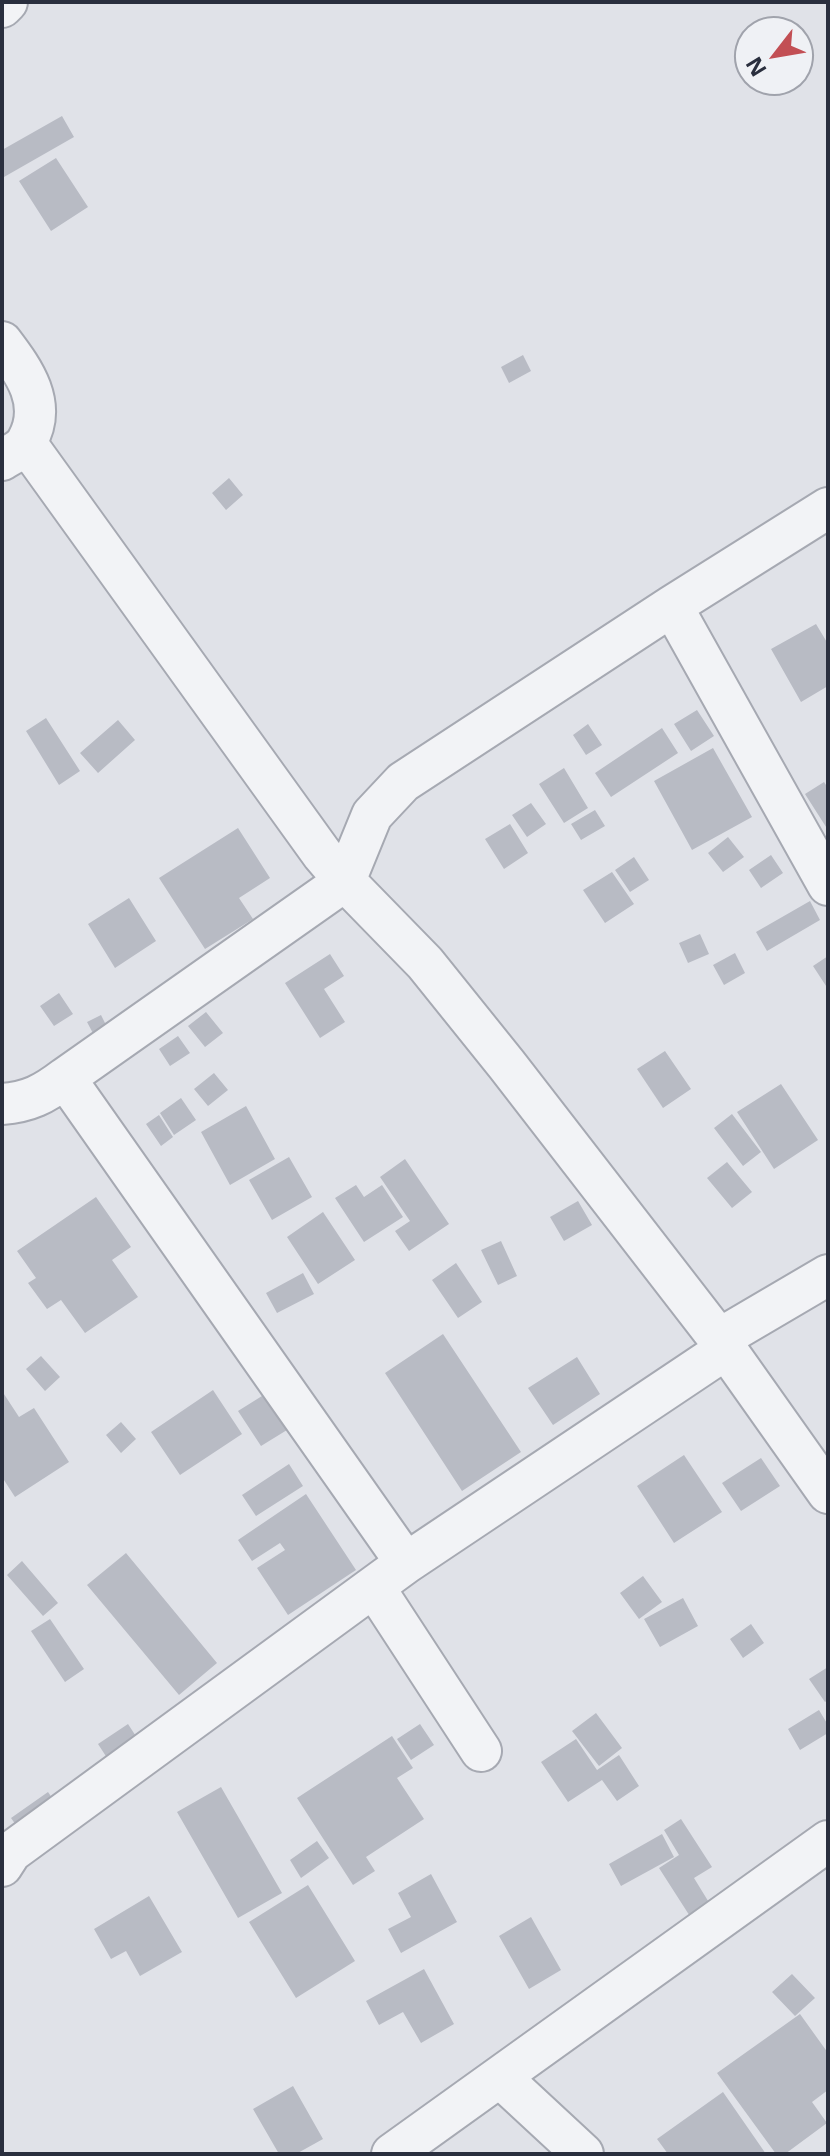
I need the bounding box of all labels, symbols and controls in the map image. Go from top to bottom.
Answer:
north arrow [734,16,814,96]
text: N [738,52,773,83]

